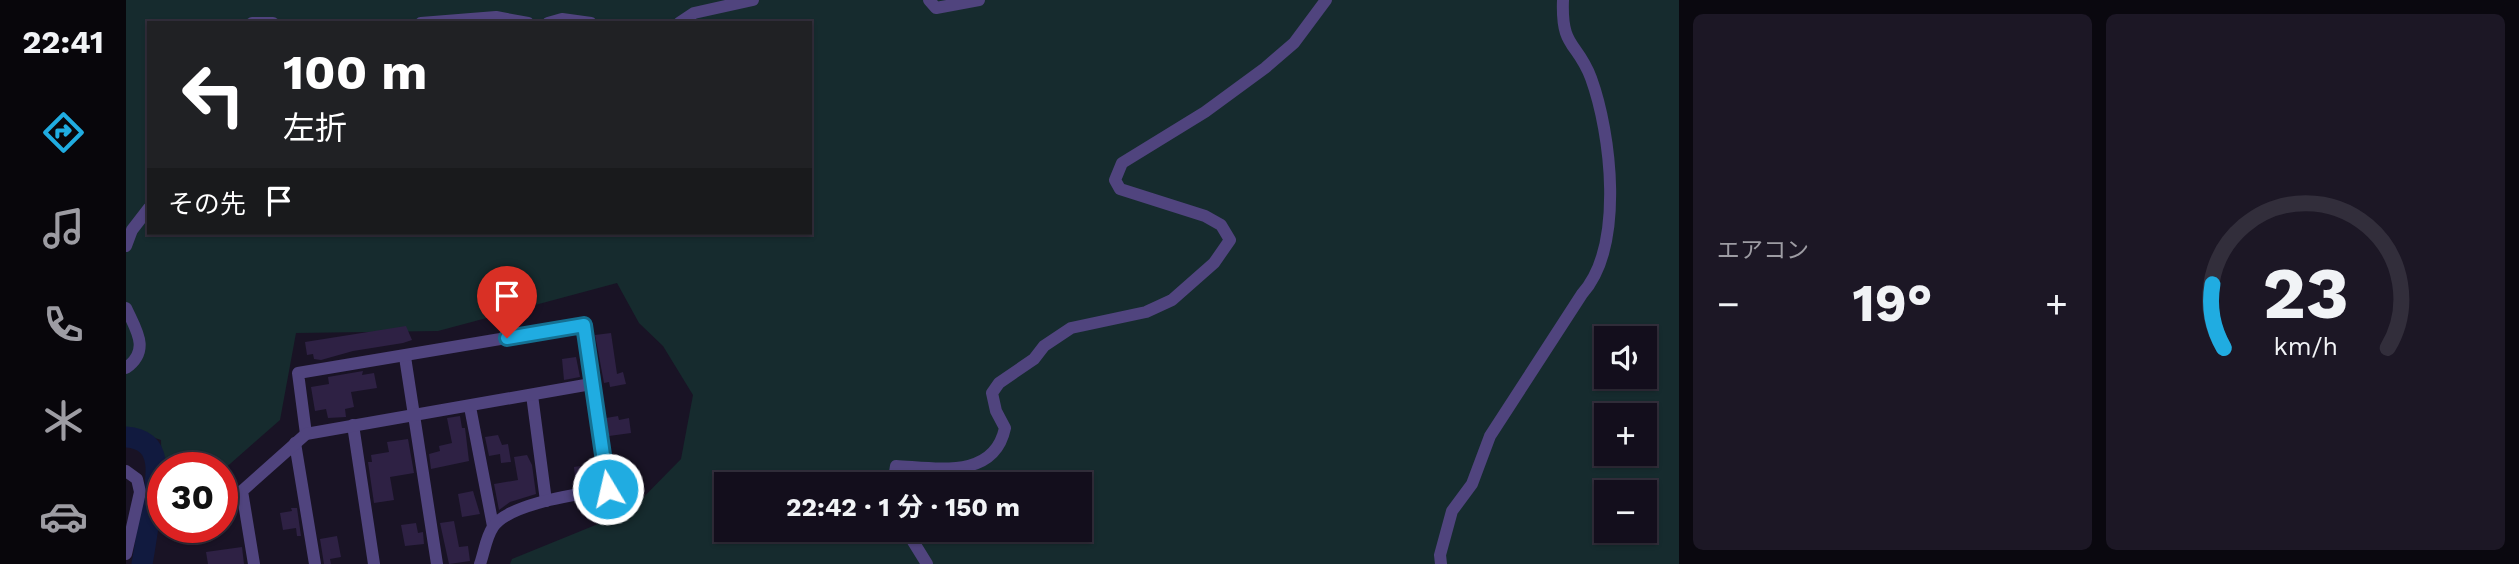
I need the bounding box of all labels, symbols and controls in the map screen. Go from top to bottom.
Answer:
text: 22:41 [22,23,104,61]
text: 100 m [283,43,427,101]
icon: left [168,49,259,140]
icon: directions [39,108,88,157]
text: 左折 [283,109,347,147]
icon: arrive [260,182,298,220]
text: その先 [168,189,246,219]
icon: music [39,204,88,253]
text: エアコン [1717,237,1809,264]
text: 23 [2262,250,2349,336]
pin [477,266,537,338]
text: 19° [1852,273,1933,334]
icon: arrive [488,277,526,315]
text: − [1717,282,1740,326]
text: + [2045,282,2068,326]
icon: phone [39,300,88,349]
map controls [1594,326,1657,543]
button: sound [1594,326,1657,389]
text: km/h [2273,332,2338,361]
icon: climate [39,396,88,445]
button: + [1594,403,1657,466]
speed limit sign: 30 [147,452,238,543]
position arrow [571,452,645,526]
button: − [1594,480,1657,543]
icon: car [39,492,88,541]
text: 22:42 · 1 分 · 150 m [786,492,1020,522]

